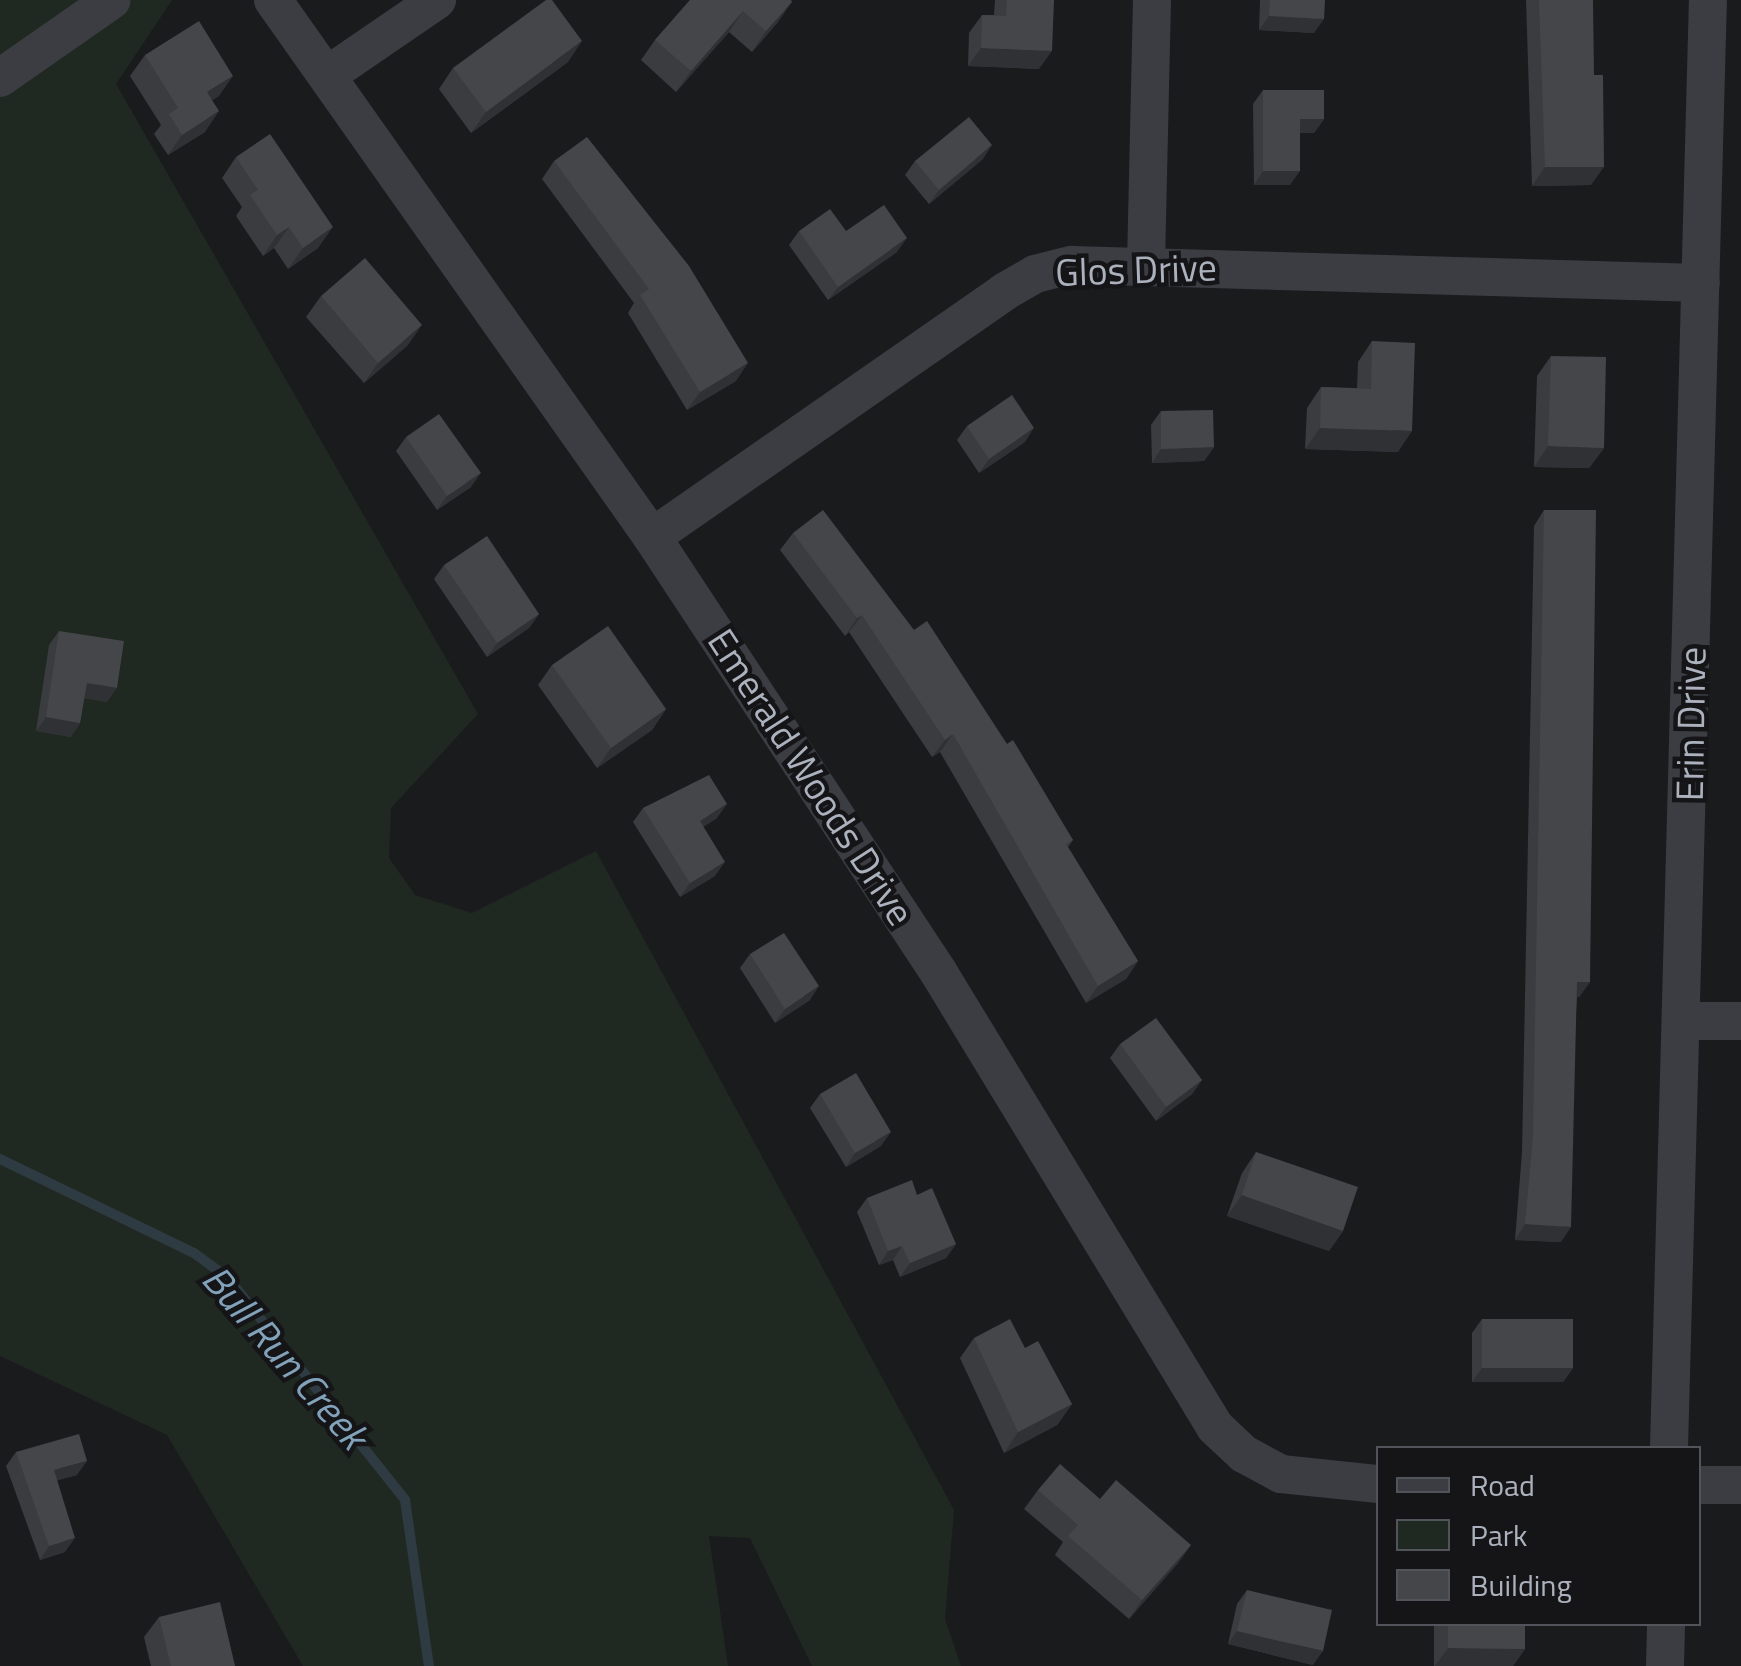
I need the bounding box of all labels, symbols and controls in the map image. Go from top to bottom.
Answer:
street label: Glos Drive [1055,244,1217,296]
street label: Emerald Woods Drive [698,620,924,934]
street label: Erin Drive [1667,646,1715,802]
water label: Bull Run Creek [192,1256,378,1458]
legend [1376,1446,1701,1626]
text: Road [1470,1462,1535,1508]
text: Park [1470,1512,1527,1558]
text: Building [1470,1562,1572,1608]

